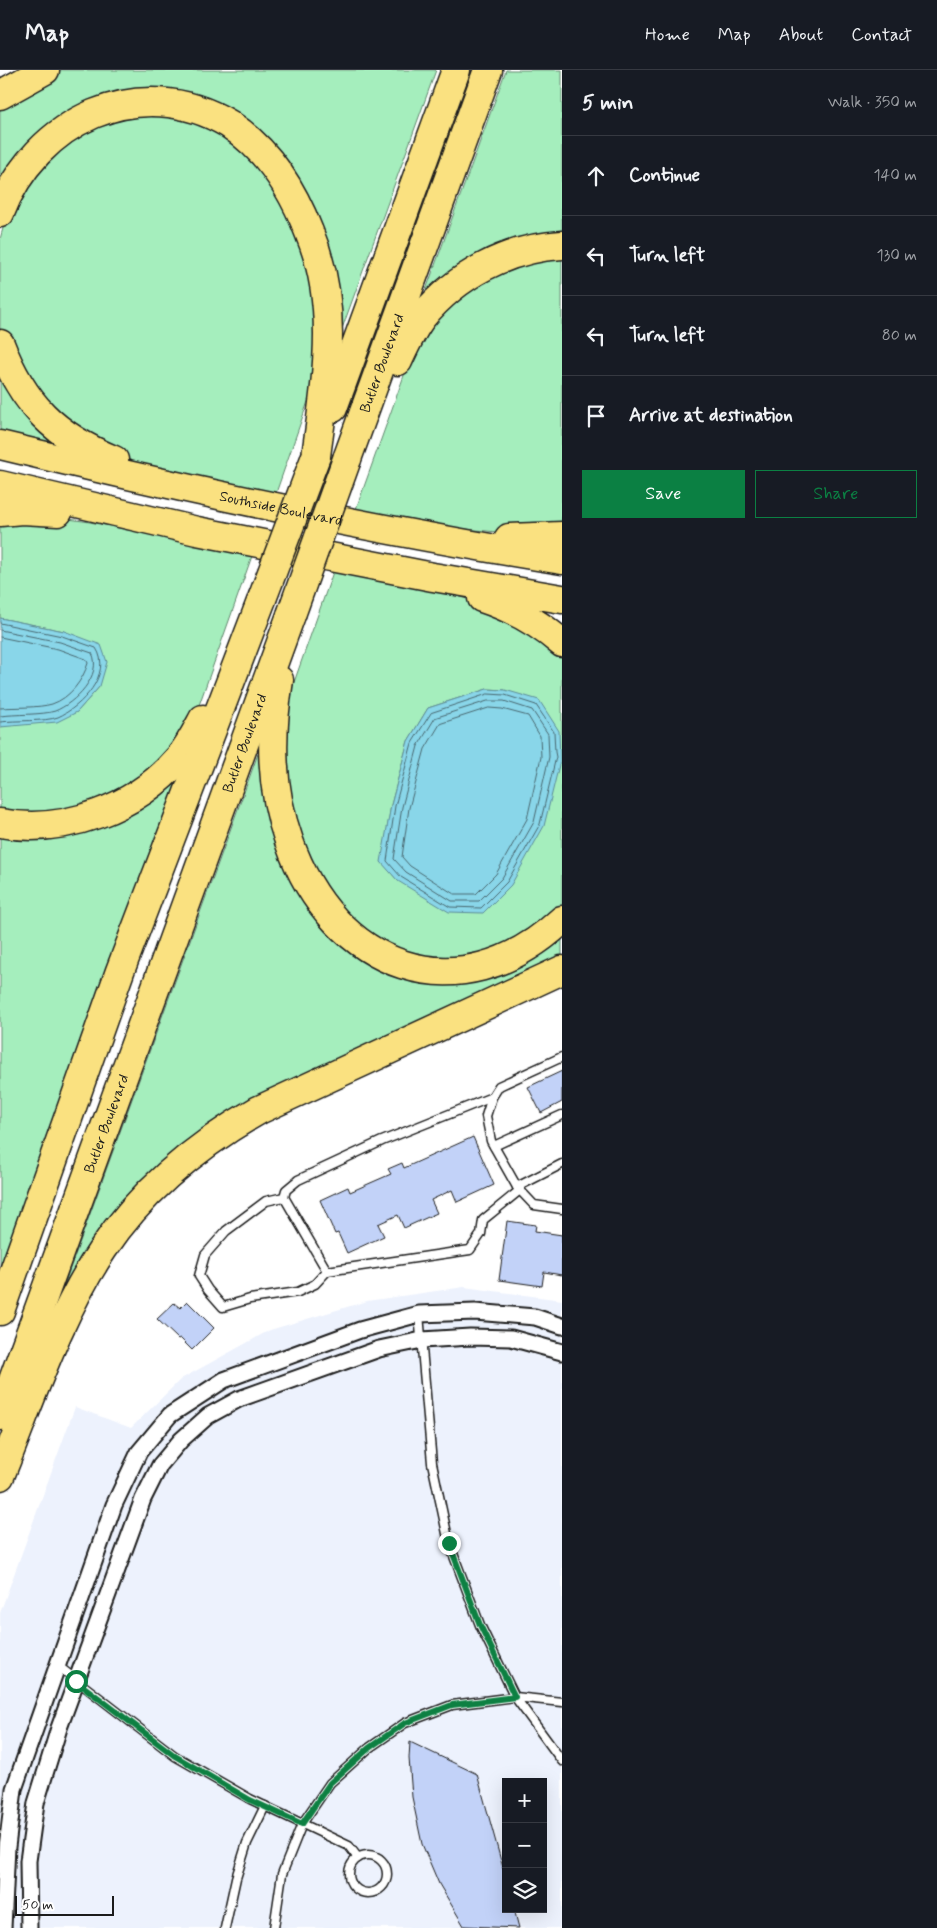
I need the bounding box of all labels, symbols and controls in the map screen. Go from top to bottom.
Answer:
text: Map [25,19,69,50]
text: Home [645,23,690,47]
text: Map [718,23,751,47]
text: About [779,23,823,47]
text: Contact [851,23,912,47]
text: 5 min [582,89,634,117]
text: Walk · 350 m [828,92,917,113]
icon: ahead [582,162,610,190]
text: Continue [629,163,700,188]
text: 140 m [873,165,917,186]
icon: left [582,242,610,270]
text: Turn left [629,243,705,268]
text: 130 m [876,245,917,266]
street label: Butler Boulevard [356,311,410,416]
icon: left [582,322,610,350]
text: Turn left [629,323,705,348]
text: 80 m [882,325,917,346]
icon: arrive [582,402,610,430]
text: Arrive at destination [629,403,793,428]
button: Save [582,470,745,518]
button: Share [755,470,917,518]
street label: Southside Boulevard [217,487,344,532]
street label: Butler Boulevard [218,691,273,796]
street label: Butler Boulevard [80,1072,134,1176]
route end [438,1532,461,1555]
route start [65,1670,88,1693]
map controls [502,1778,547,1913]
button: + [502,1778,547,1823]
button: − [502,1823,547,1868]
button: layers [502,1868,547,1913]
scale bar [15,1893,114,1916]
text: 50 m [22,1896,53,1914]

